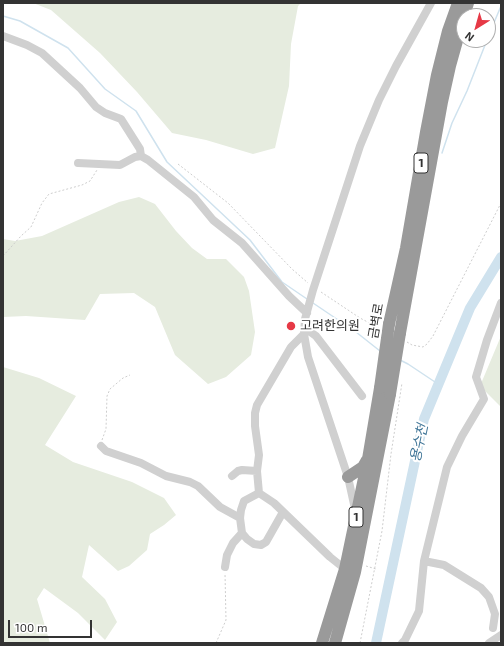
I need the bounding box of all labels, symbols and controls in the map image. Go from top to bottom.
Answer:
north arrow [456,8,496,48]
text: N [462,30,476,45]
road number: 1 [414,153,428,173]
street label: 금벽로 [365,302,387,340]
place label: 고려한의원 [300,318,360,334]
marker: 고려한의원 [285,320,297,332]
water label: 용수천 [407,422,431,464]
road number: 1 [349,507,363,527]
scale bar [10,612,94,638]
text: 100 m [15,620,47,634]

